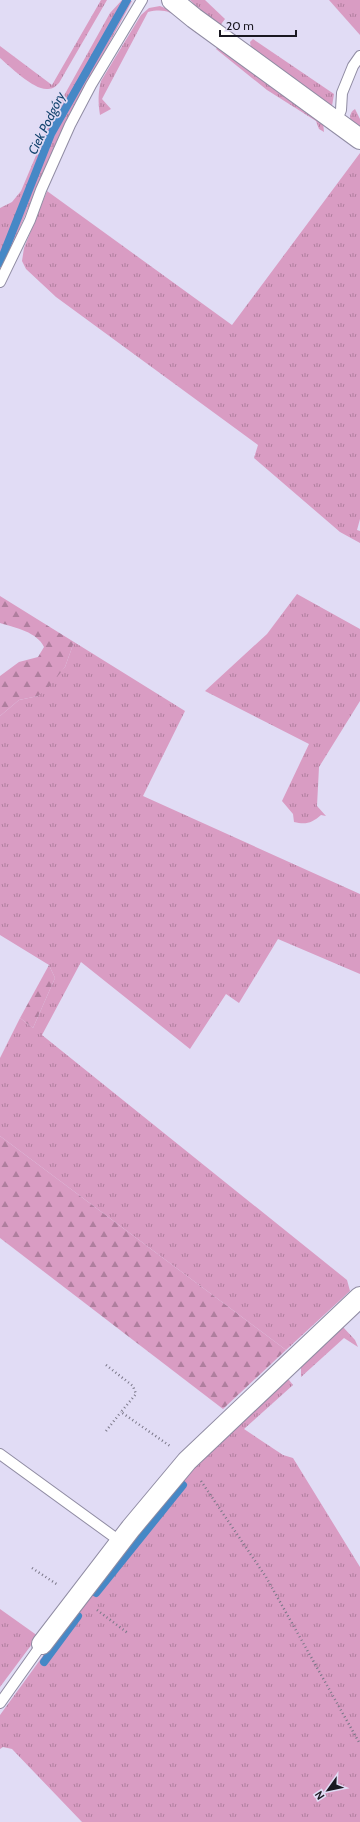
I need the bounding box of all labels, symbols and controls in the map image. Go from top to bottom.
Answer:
scale bar [220,12,296,38]
text: 20 m [226,18,254,33]
water label: Ciek Podgóry [24,88,68,157]
north arrow [308,1770,348,1810]
text: N [312,1788,328,1803]

